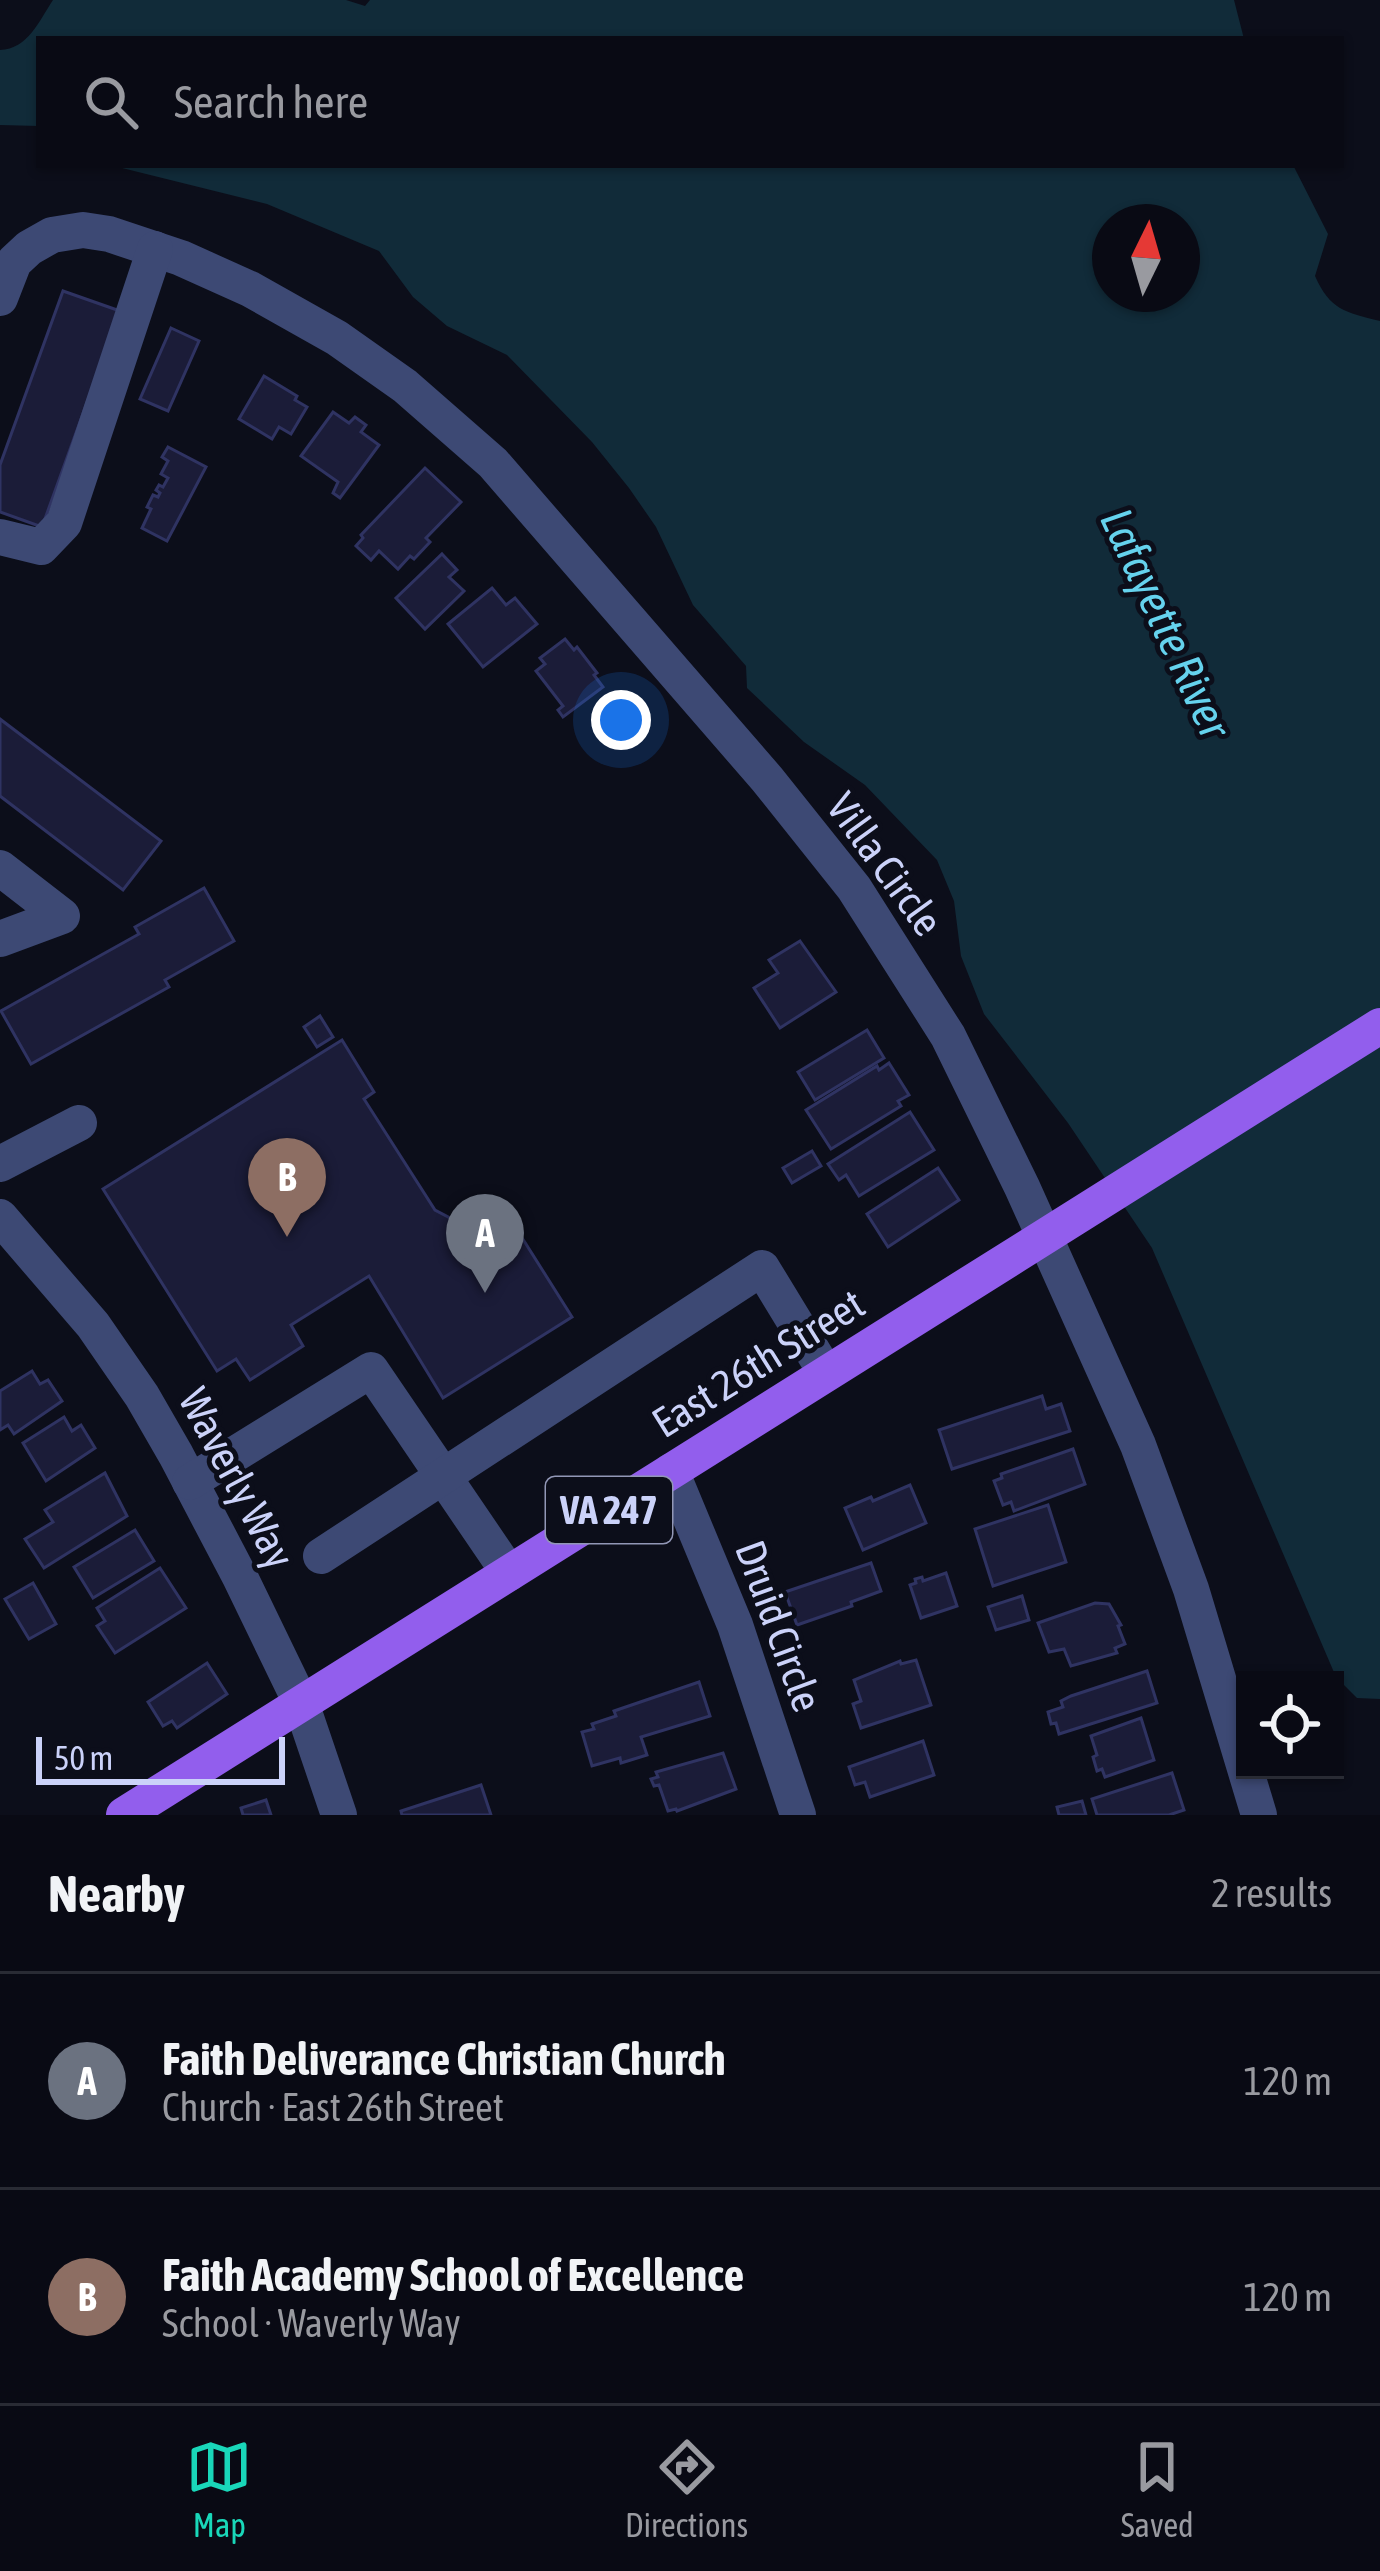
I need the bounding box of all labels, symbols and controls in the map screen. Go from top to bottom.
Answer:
search box [36,36,1344,168]
icon: search [78,69,144,135]
text: Search here [174,76,368,128]
north arrow [1092,204,1200,312]
water label: Lafayette River [1090,500,1242,747]
your location [591,690,651,750]
street label: Villa Circle [817,784,953,944]
pin: B [248,1138,326,1237]
pin: A [446,1194,524,1293]
street label: East 26th Street [644,1279,872,1447]
street label: Waverly Way [170,1380,304,1576]
road number: VA 247 [546,1477,672,1543]
street label: Druid Circle [726,1534,832,1718]
map controls [1236,1671,1344,1779]
button: locate [1236,1671,1344,1779]
scale bar [36,1731,285,1784]
text: 50 m [54,1739,113,1777]
text: Nearby [48,1864,185,1923]
text: 2 results [1211,1871,1332,1915]
text: Faith Deliverance Christian Church [162,2033,726,2085]
text: A [77,2059,97,2103]
text: 120 m [1244,2059,1332,2103]
text: Church · East 26th Street [162,2085,504,2129]
text: Faith Academy School of Excellence [162,2249,744,2301]
text: B [78,2275,96,2319]
text: 120 m [1244,2275,1332,2319]
text: School · Waverly Way [162,2301,461,2345]
tab: Map [186,2434,252,2544]
tab: Directions [625,2434,748,2544]
tab: Saved [1121,2434,1194,2544]

